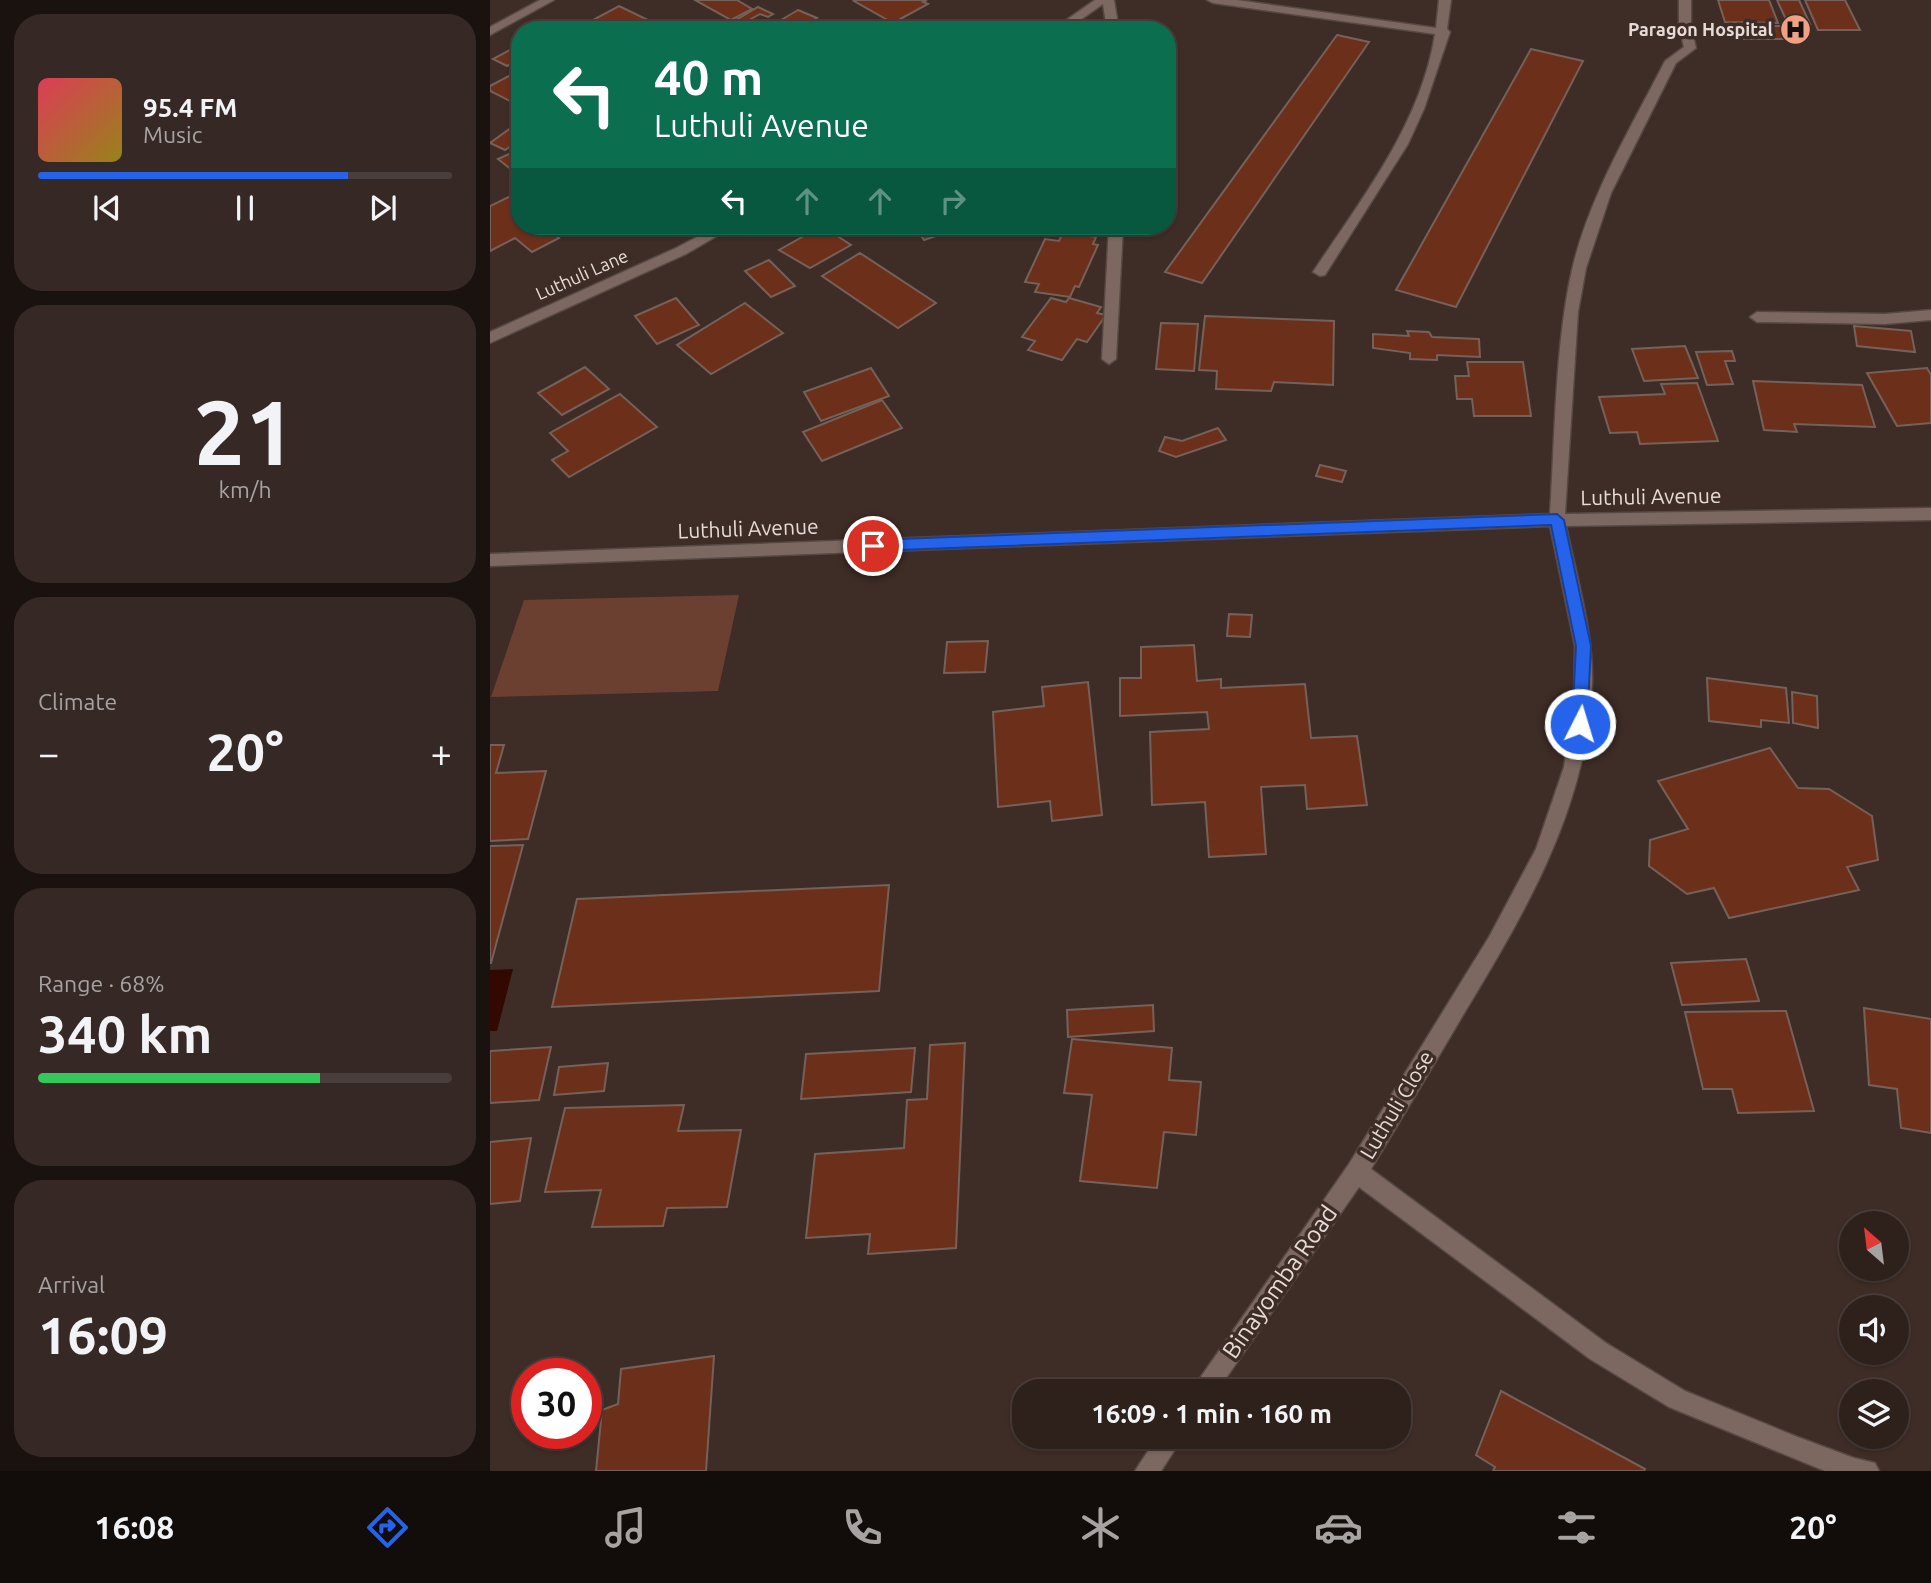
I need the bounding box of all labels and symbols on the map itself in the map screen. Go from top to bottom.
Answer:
hospital icon: Paragon Hospital [1779,13,1813,47]
place label: Paragon Hospital [1628,19,1774,39]
street label: Luthuli Lane [532,245,631,303]
street label: Luthuli Avenue [1580,483,1722,509]
street label: Luthuli Avenue [677,514,819,542]
pin [843,516,903,576]
position arrow [1543,687,1617,761]
street label: Luthuli Close [1355,1046,1438,1163]
street label: Binayomba Road [1217,1200,1342,1363]
north arrow [1839,1211,1909,1281]
speed limit sign: 30 [511,1358,602,1449]

